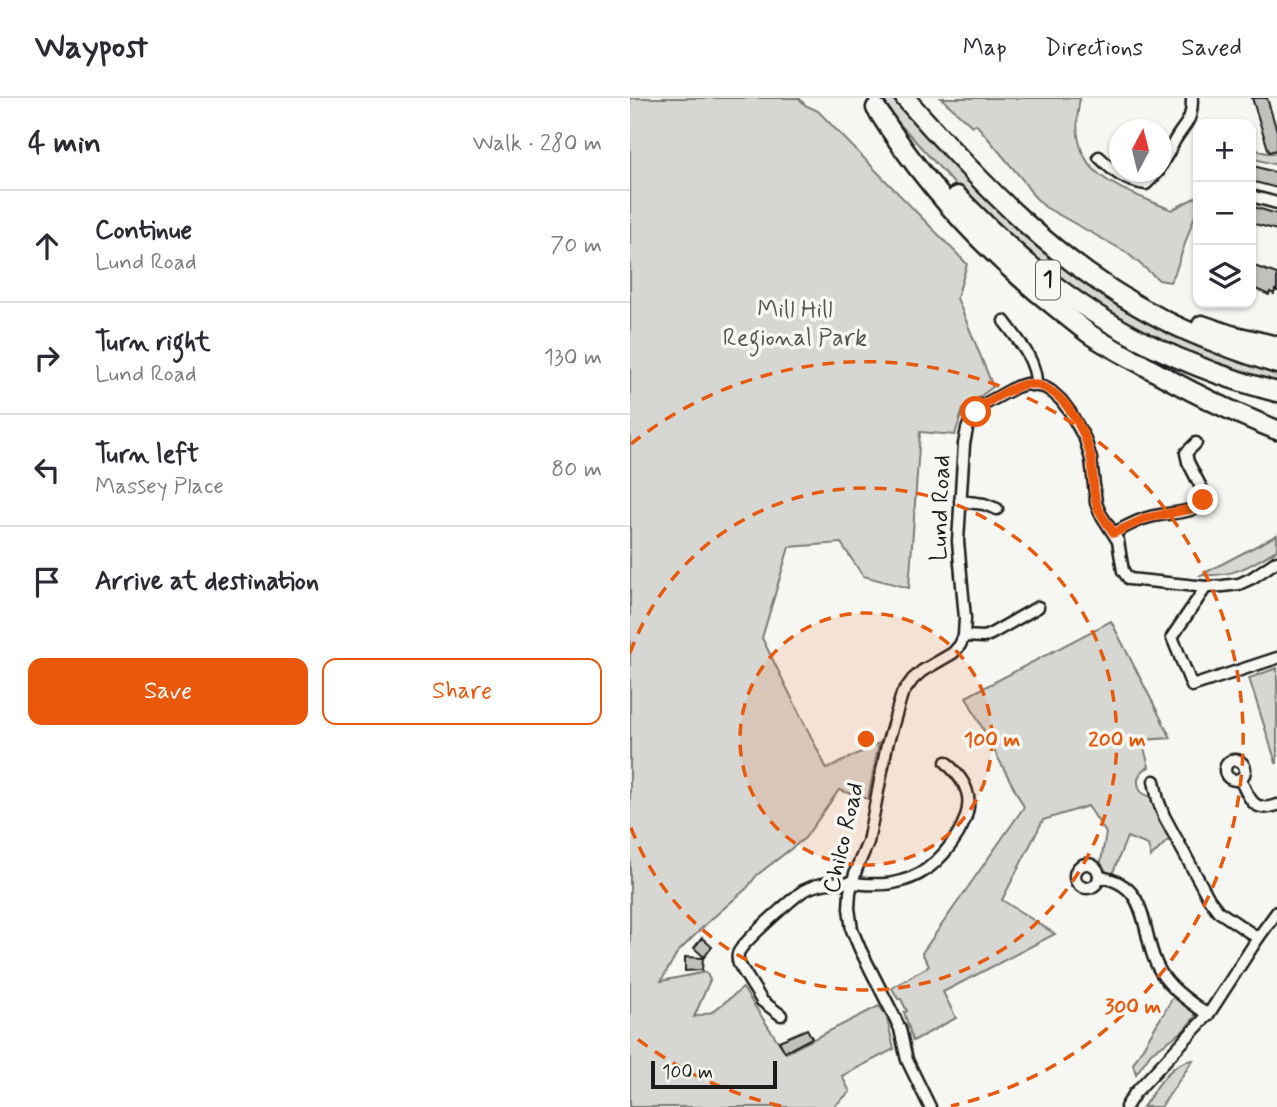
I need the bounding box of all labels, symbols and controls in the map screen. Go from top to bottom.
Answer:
text: Waypost [35,26,148,70]
text: Map [963,33,1007,64]
text: Directions [1045,33,1143,64]
text: Saved [1181,33,1242,64]
north arrow [1109,119,1172,182]
map controls [1193,119,1256,308]
button: + [1193,119,1256,182]
text: 4 min [28,124,101,163]
text: Walk · 280 m [472,129,602,159]
button: − [1193,182,1256,245]
text: Continue [95,214,192,248]
icon: ahead [28,227,66,265]
text: 70 m [550,231,602,261]
button: layers [1193,245,1256,308]
text: Lund Road [95,248,197,278]
road number: 1 [1036,260,1060,300]
park label: Mill Hill Regional Park [723,295,867,357]
text: Turn right [95,326,211,360]
icon: right [28,339,66,377]
text: 130 m [544,343,602,373]
text: Lund Road [95,360,197,390]
route start [960,396,991,427]
text: Turn left [95,438,199,472]
icon: left [28,451,66,489]
text: 80 m [551,455,602,485]
street label: Lund Road [924,455,958,561]
text: Massey Place [95,472,224,502]
route end [1187,484,1218,515]
icon: arrive [28,563,66,601]
text: Arrive at destination [95,565,319,599]
button: Save [28,658,308,725]
button: Share [322,658,602,725]
text: 100 m [964,726,1020,754]
text: 200 m [1088,726,1146,754]
centre of rings [854,727,878,751]
street label: Chilco Road [816,780,872,896]
text: 300 m [1105,993,1162,1021]
scale bar [651,1058,777,1090]
text: 100 m [662,1060,713,1085]

